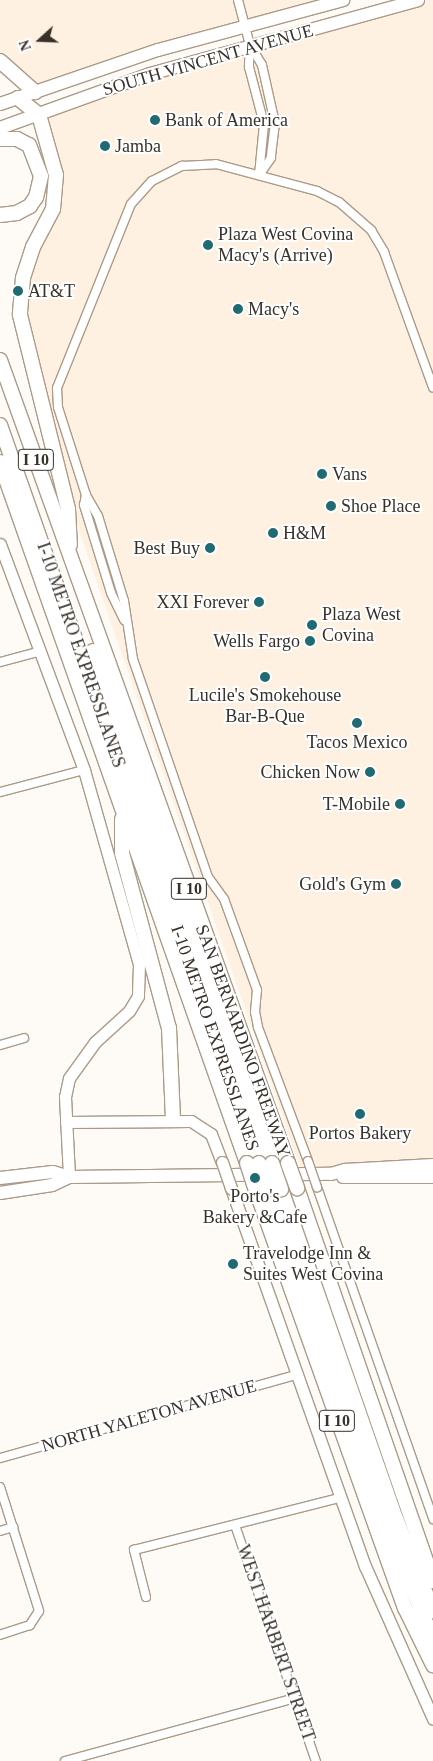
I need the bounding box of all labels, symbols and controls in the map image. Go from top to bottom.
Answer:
north arrow [15,15,65,65]
street label: SOUTH VINCENT AVENUE [99,19,317,101]
text: N [17,38,34,53]
place label: Bank of America [165,109,289,131]
marker: Bank of America [149,114,161,126]
place label: Jamba [115,135,161,157]
marker: Jamba [99,140,111,152]
place label: Plaza West Covina Macy's (Arrive) [218,224,354,266]
marker: Plaza West Covina Macy's (Arrive) [202,239,214,251]
place label: AT&T [28,280,75,302]
marker: AT&T [12,285,24,297]
place label: Macy's [248,298,299,320]
marker: Macy's [232,303,244,315]
road number: I 10 [17,446,55,474]
place label: Vans [332,463,367,485]
marker: Vans [316,468,328,480]
place label: Shoe Place [341,495,420,517]
marker: Shoe Place [325,500,337,512]
place label: H&M [283,522,326,544]
marker: H&M [267,527,279,539]
place label: Best Buy [133,537,200,559]
street label: I-10 METRO EXPRESSLANES [32,539,130,771]
marker: Best Buy [204,542,216,554]
place label: XXI Forever [157,591,249,613]
marker: XXI Forever [253,596,265,608]
place label: Plaza West Covina [322,604,401,646]
marker: Plaza West Covina [306,619,318,631]
place label: Wells Fargo [213,630,300,652]
marker: Wells Fargo [304,635,316,647]
marker: Lucile's Smokehouse Bar-B-Que [259,671,271,683]
place label: Lucile's Smokehouse Bar-B-Que [189,685,341,728]
marker: Tacos Mexico [351,717,363,729]
place label: Tacos Mexico [306,731,408,753]
place label: Chicken Now [261,761,360,783]
marker: Chicken Now [364,766,376,778]
place label: T-Mobile [323,793,390,815]
marker: T-Mobile [394,798,406,810]
place label: Gold's Gym [299,873,386,895]
road number: I 10 [170,876,208,902]
marker: Gold's Gym [390,878,402,890]
street label: I-10 METRO EXPRESSLANES [166,922,264,1154]
street label: SAN BERNARDINO FREEWAY [191,922,295,1160]
marker: Portos Bakery [354,1108,366,1120]
place label: Portos Bakery [309,1122,411,1144]
marker: Porto's Bakery &Cafe [249,1172,261,1184]
place label: Porto's Bakery &Cafe [203,1186,307,1228]
place label: Travelodge Inn & Suites West Covina [243,1243,384,1286]
marker: Travelodge Inn & Suites West Covina [227,1258,239,1270]
street label: NORTH YALETON AVENUE [38,1375,260,1457]
road number: I 10 [318,1408,356,1434]
street label: WEST HARBERT STREET [232,1542,320,1744]

